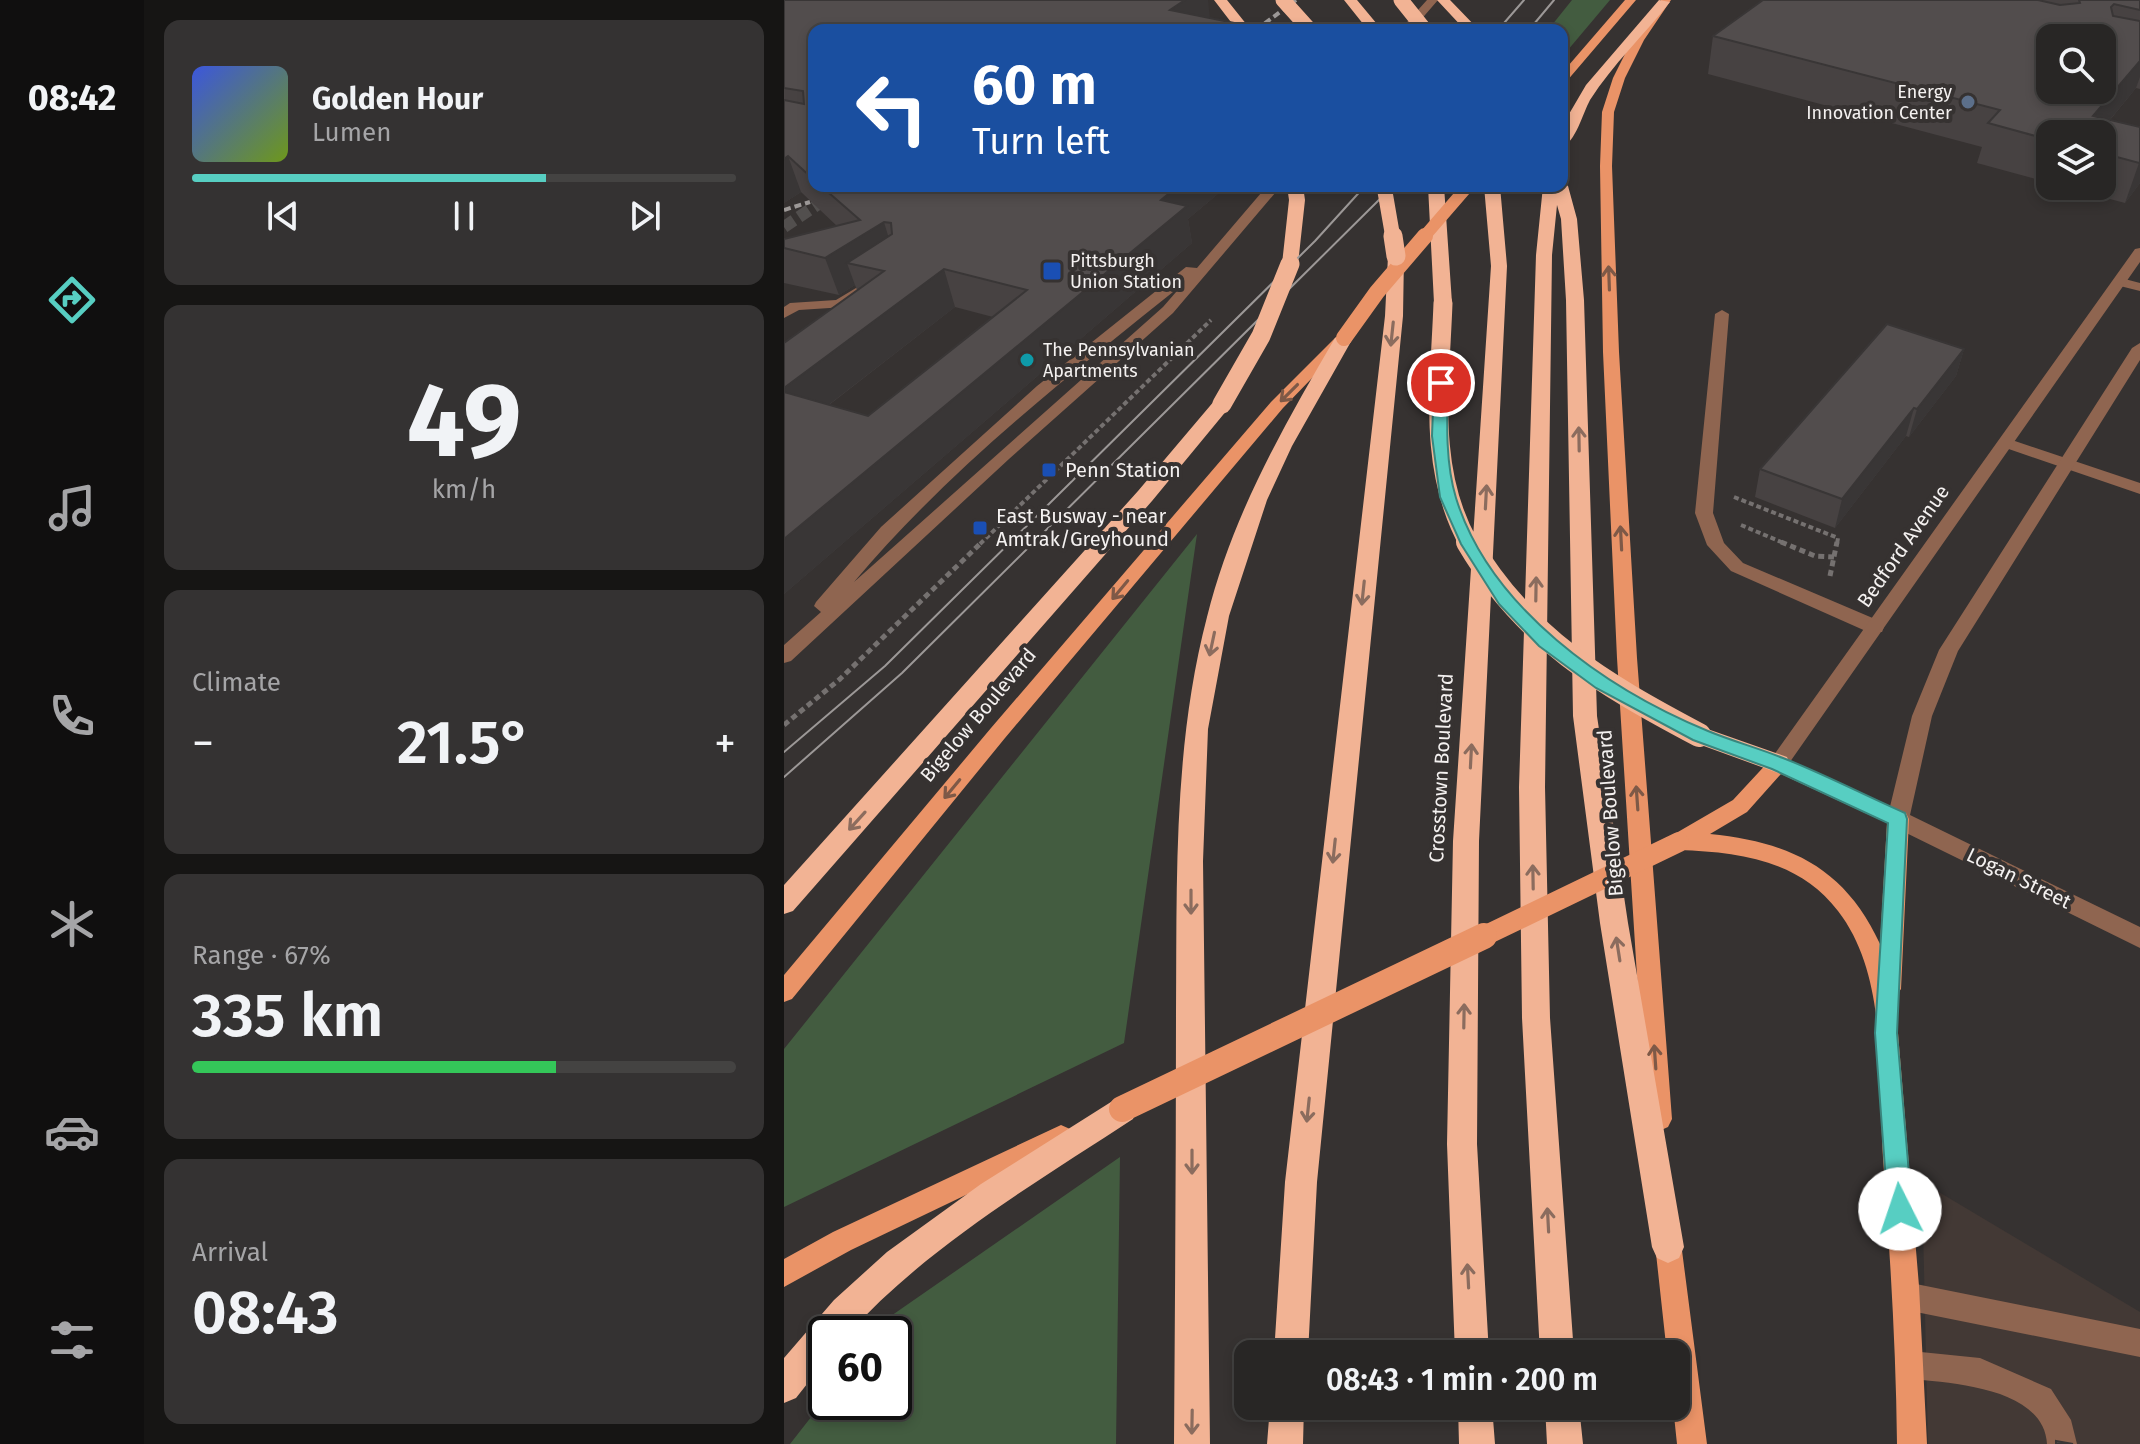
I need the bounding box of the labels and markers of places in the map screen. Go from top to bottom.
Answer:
place label: Energy Innovation Center [1806,81,1952,124]
marker: Energy Innovation Center [1959,93,1977,111]
place label: Pittsburgh Union Station [1070,250,1182,293]
marker: Pittsburgh Union Station [1041,260,1063,282]
place label: The Pennsylvanian Apartments [1043,339,1195,382]
pin [1407,349,1475,417]
marker: The Pennsylvanian Apartments [1018,351,1036,369]
place label: Penn Station [1065,458,1181,482]
marker: Penn Station [1040,461,1058,479]
place label: East Busway - near Amtrak/Greyhound [996,504,1169,551]
marker: East Busway - near Amtrak/Greyhound [971,519,989,537]

